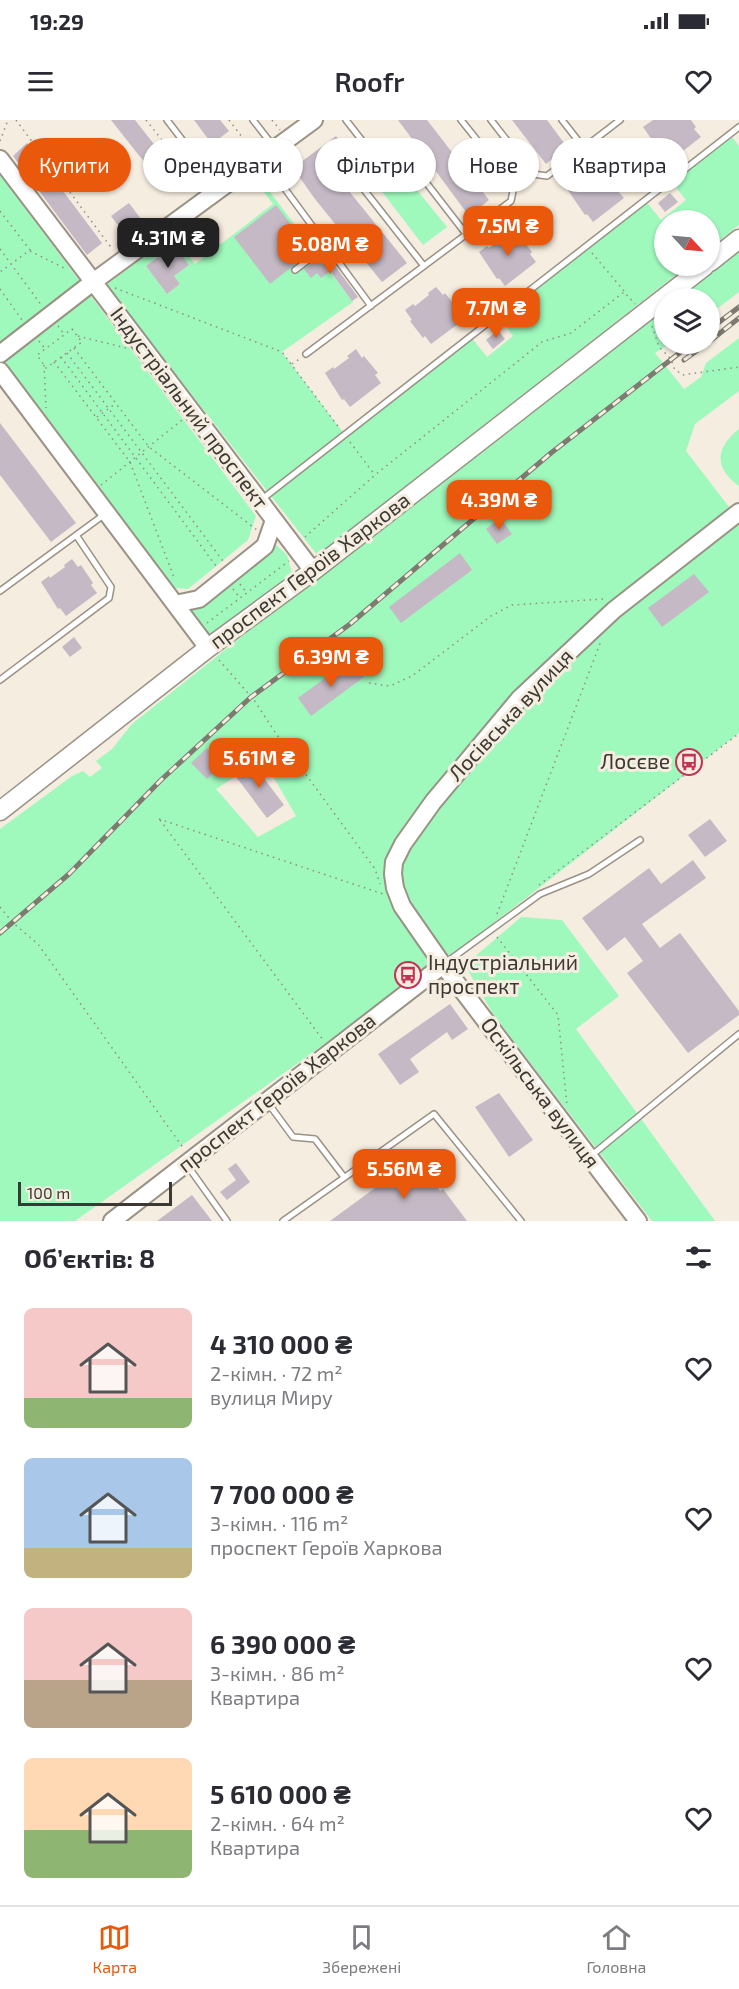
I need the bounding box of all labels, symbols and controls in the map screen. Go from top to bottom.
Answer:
text: 19:29 [30,8,84,34]
icon: menu [24,65,57,98]
text: Roofr [334,65,405,97]
icon: heart [682,65,715,98]
chip: Купити [18,138,131,192]
chip: Орендувати [143,138,303,192]
chip: Фільтри [315,138,436,192]
chip: Нове [448,138,539,192]
chip: Квартира [551,138,688,192]
pin: 7.5M ₴ [459,206,557,257]
north arrow [654,210,720,276]
map controls [654,210,720,354]
text: 7.5M ₴ [477,213,539,237]
pin: 4.31M ₴ [113,218,223,269]
pin: 5.08M ₴ [275,224,385,275]
text: 4.31M ₴ [131,225,205,249]
text: 5.08M ₴ [292,231,368,255]
pin: 7.7M ₴ [447,288,545,339]
button: layers [654,288,720,354]
text: 7.7M ₴ [466,295,526,319]
street label: Індустріальний проспект [105,301,274,514]
pin: 4.39M ₴ [444,480,554,531]
street label: проспект Героїв Харкова [204,486,414,653]
text: 4.39M ₴ [461,487,537,511]
pin: 6.39M ₴ [276,637,386,688]
street label: Лосівська вулиця [442,643,578,786]
text: 6.39M ₴ [293,644,369,668]
pin: 5.61M ₴ [204,738,314,789]
text: 5.61M ₴ [223,745,295,769]
bus stop icon: Лосєве [674,747,704,777]
place label: Лосєве [601,748,670,773]
place label: Індустріальний проспект [428,949,578,998]
bus stop icon: Індустріальний проспект [393,960,423,990]
street label: проспект Героїв Харкова [172,1007,380,1177]
street label: Оскільська вулиця [476,1012,606,1173]
pin: 5.56M ₴ [349,1149,459,1200]
text: 5.56M ₴ [367,1156,441,1180]
scale bar [18,1179,172,1206]
text: 100 m [27,1183,70,1202]
icon: filters [682,1241,715,1274]
text: Об’єктів: 8 [24,1242,155,1273]
text: 4 310 000 ₴ [210,1328,352,1359]
icon: home [72,1332,144,1404]
icon: heart [682,1352,715,1385]
text: 2-кімн. · 72 m² [210,1361,343,1385]
text: вулиця Миру [210,1385,333,1409]
text: 7 700 000 ₴ [210,1478,354,1509]
icon: home [72,1482,144,1554]
icon: heart [682,1502,715,1535]
text: 3-кімн. · 116 m² [210,1511,348,1535]
text: проспект Героїв Харкова [210,1535,443,1559]
text: 6 390 000 ₴ [210,1628,355,1659]
icon: home [72,1632,144,1704]
icon: heart [682,1652,715,1685]
text: 3-кімн. · 86 m² [210,1661,345,1685]
text: Квартира [210,1685,300,1709]
text: 5 610 000 ₴ [210,1778,351,1809]
icon: home [72,1782,144,1854]
icon: heart [682,1802,715,1835]
text: 2-кімн. · 64 m² [210,1811,345,1835]
text: Квартира [210,1835,300,1859]
tab: Карта [93,1921,137,1976]
tab: Збережені [322,1921,401,1976]
tab: Головна [586,1921,646,1976]

